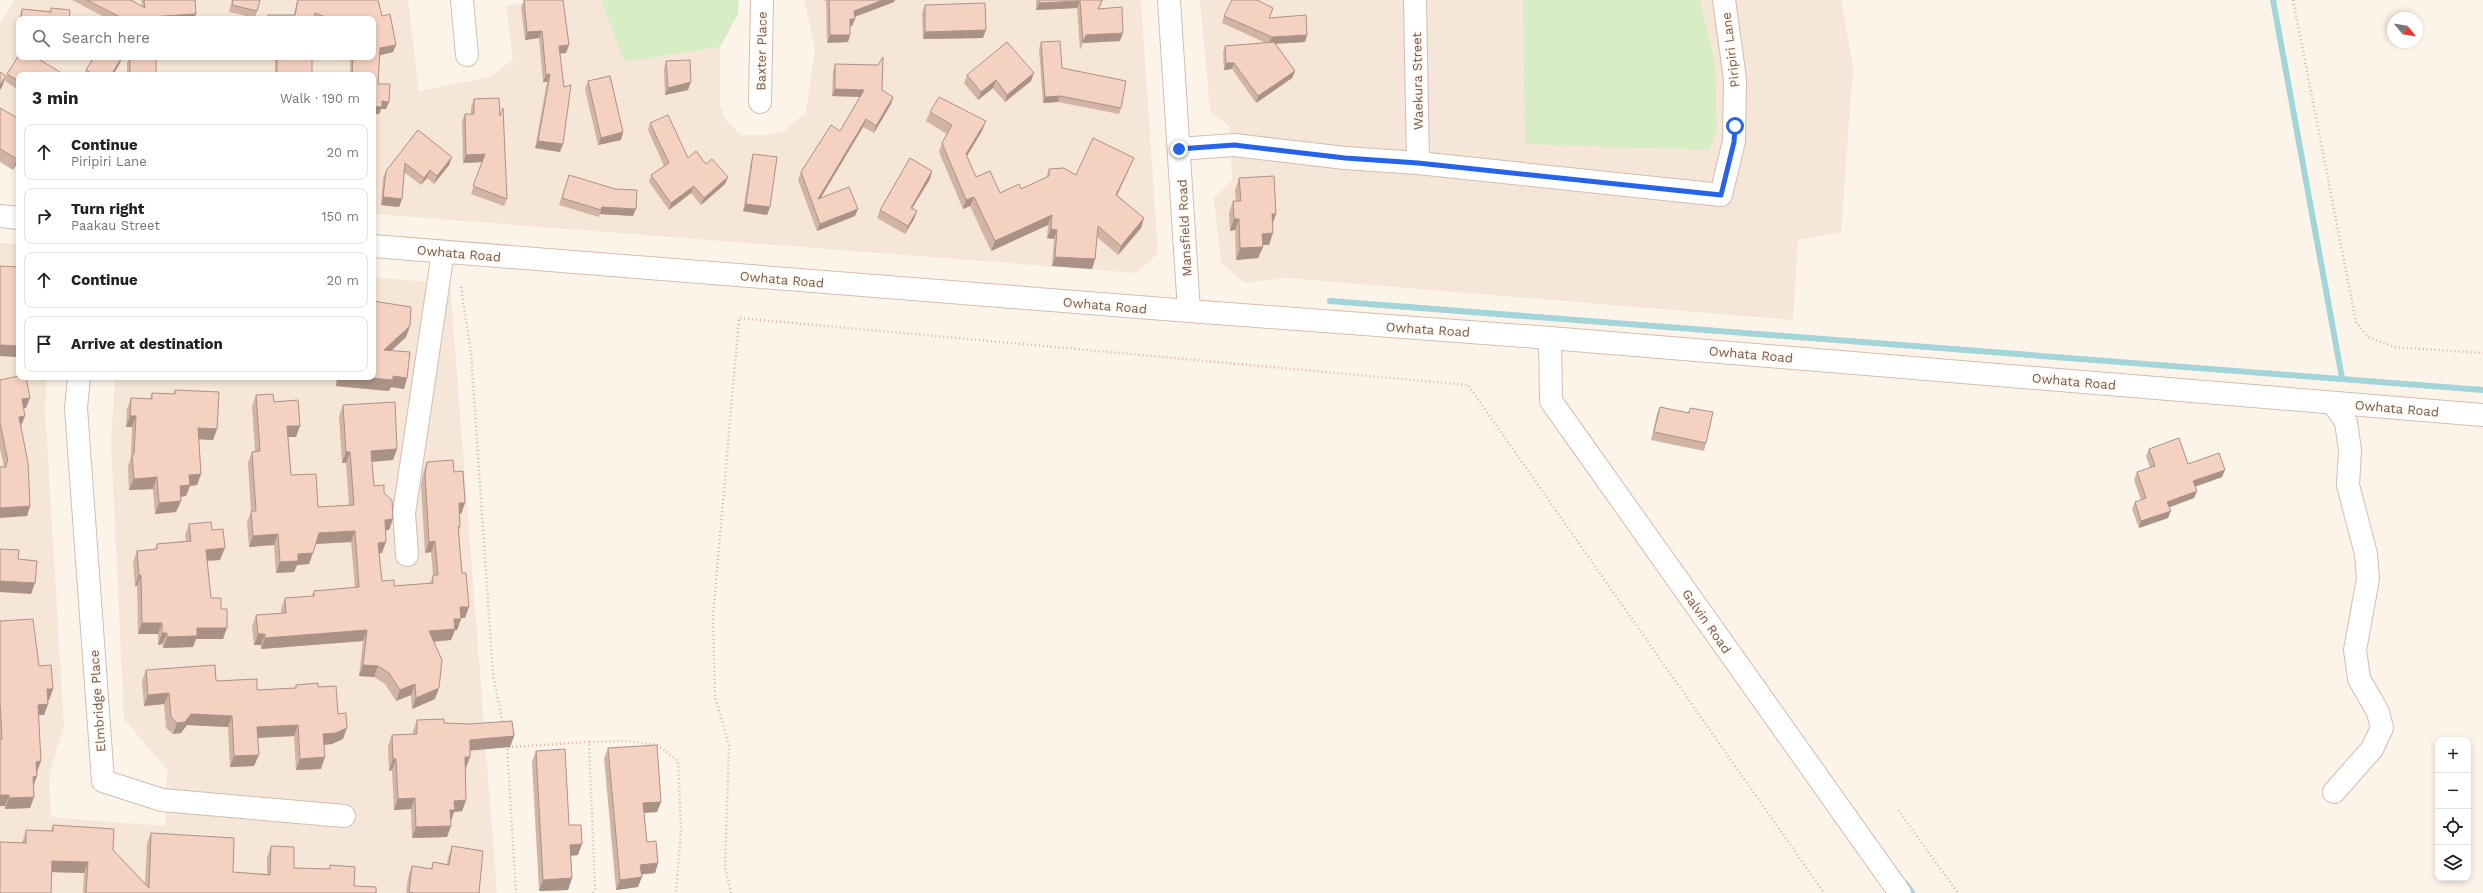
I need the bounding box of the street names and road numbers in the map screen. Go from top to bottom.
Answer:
street label: Baxter Place [753,11,770,91]
street label: Piripiri Lane [1718,11,1743,88]
street label: Waekura Street [1409,31,1426,130]
street label: Mansfield Road [1174,179,1195,277]
street label: Owhata Road [416,242,502,265]
street label: Owhata Road [739,268,825,291]
street label: Owhata Road [1062,294,1148,317]
street label: Owhata Road [1385,319,1471,340]
street label: Owhata Road [1708,343,1794,366]
street label: Owhata Road [2031,370,2117,393]
street label: Owhata Road [2354,397,2440,420]
street label: Galvin Road [1679,586,1734,656]
street label: Elmbridge Place [86,649,109,753]

